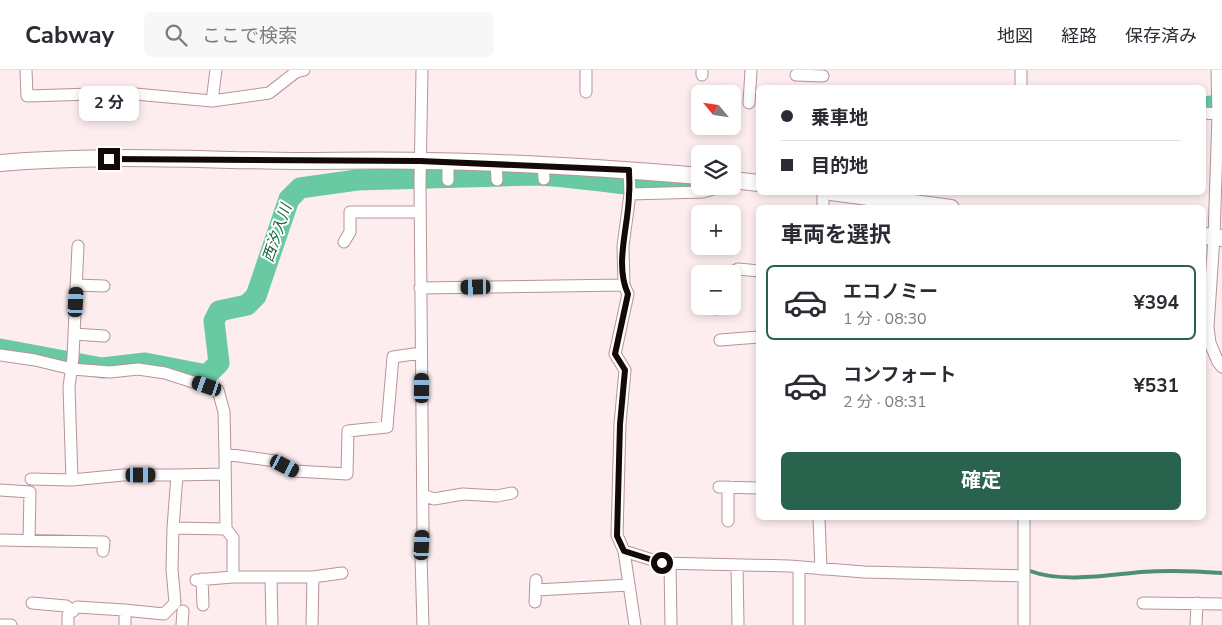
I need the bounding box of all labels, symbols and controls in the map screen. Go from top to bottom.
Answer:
search box [144,12,494,57]
text: Cabway [25,19,114,51]
icon: search [162,21,190,49]
text: ここで検索 [202,23,297,49]
text: 地図 [997,24,1033,48]
text: 経路 [1061,24,1097,48]
text: 保存済み [1125,24,1197,48]
north arrow [691,85,741,135]
map controls [691,85,741,315]
callout: 2 分 [79,87,139,122]
text: 2 分 [94,92,124,114]
text: 乗車地 [811,105,868,131]
button: layers [691,145,741,195]
route end [98,148,120,170]
text: 目的地 [811,153,868,179]
water label: 西汐入川 [258,199,297,265]
button: + [691,205,741,255]
text: 車両を選択 [781,220,891,250]
button: − [691,265,741,315]
car [460,279,491,295]
text: エコノミー [843,279,938,305]
icon: car [783,280,828,325]
car [67,287,84,317]
text: ¥394 [1133,290,1179,316]
text: 1 分 · 08:30 [843,308,927,330]
text: コンフォート [843,362,956,388]
icon: car [783,363,828,408]
car [414,373,429,403]
text: ¥531 [1133,373,1179,399]
car [190,374,223,398]
text: 2 分 · 08:31 [843,391,927,413]
button: 確定 [781,452,1181,510]
car [268,453,301,479]
car [126,468,156,483]
car [413,530,430,560]
route start [651,552,673,574]

